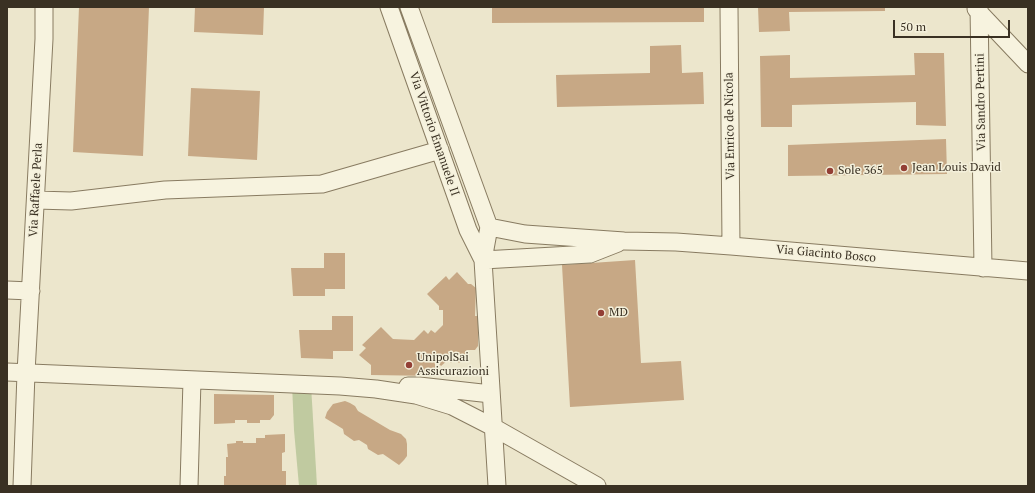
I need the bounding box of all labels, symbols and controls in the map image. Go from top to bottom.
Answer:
scale bar [895,12,1012,38]
text: 50 m [900,19,926,34]
street label: Via Sandro Pertini [973,53,989,151]
street label: Via Vittorio Emanuele II [406,70,462,198]
street label: Via Enrico de Nicola [722,72,738,180]
street label: Via Raffaele Perla [26,142,46,238]
place label: Jean Louis David [912,161,1001,175]
marker: Jean Louis David [899,163,909,173]
place label: Sole 365 [838,164,883,178]
marker: Sole 365 [825,166,835,176]
street label: Via Giacinto Bosco [775,242,877,266]
place label: MD [609,306,628,320]
marker: MD [596,308,606,318]
place label: UnipolSai Assicurazioni [417,351,489,379]
marker: UnipolSai Assicurazioni [404,360,414,370]

